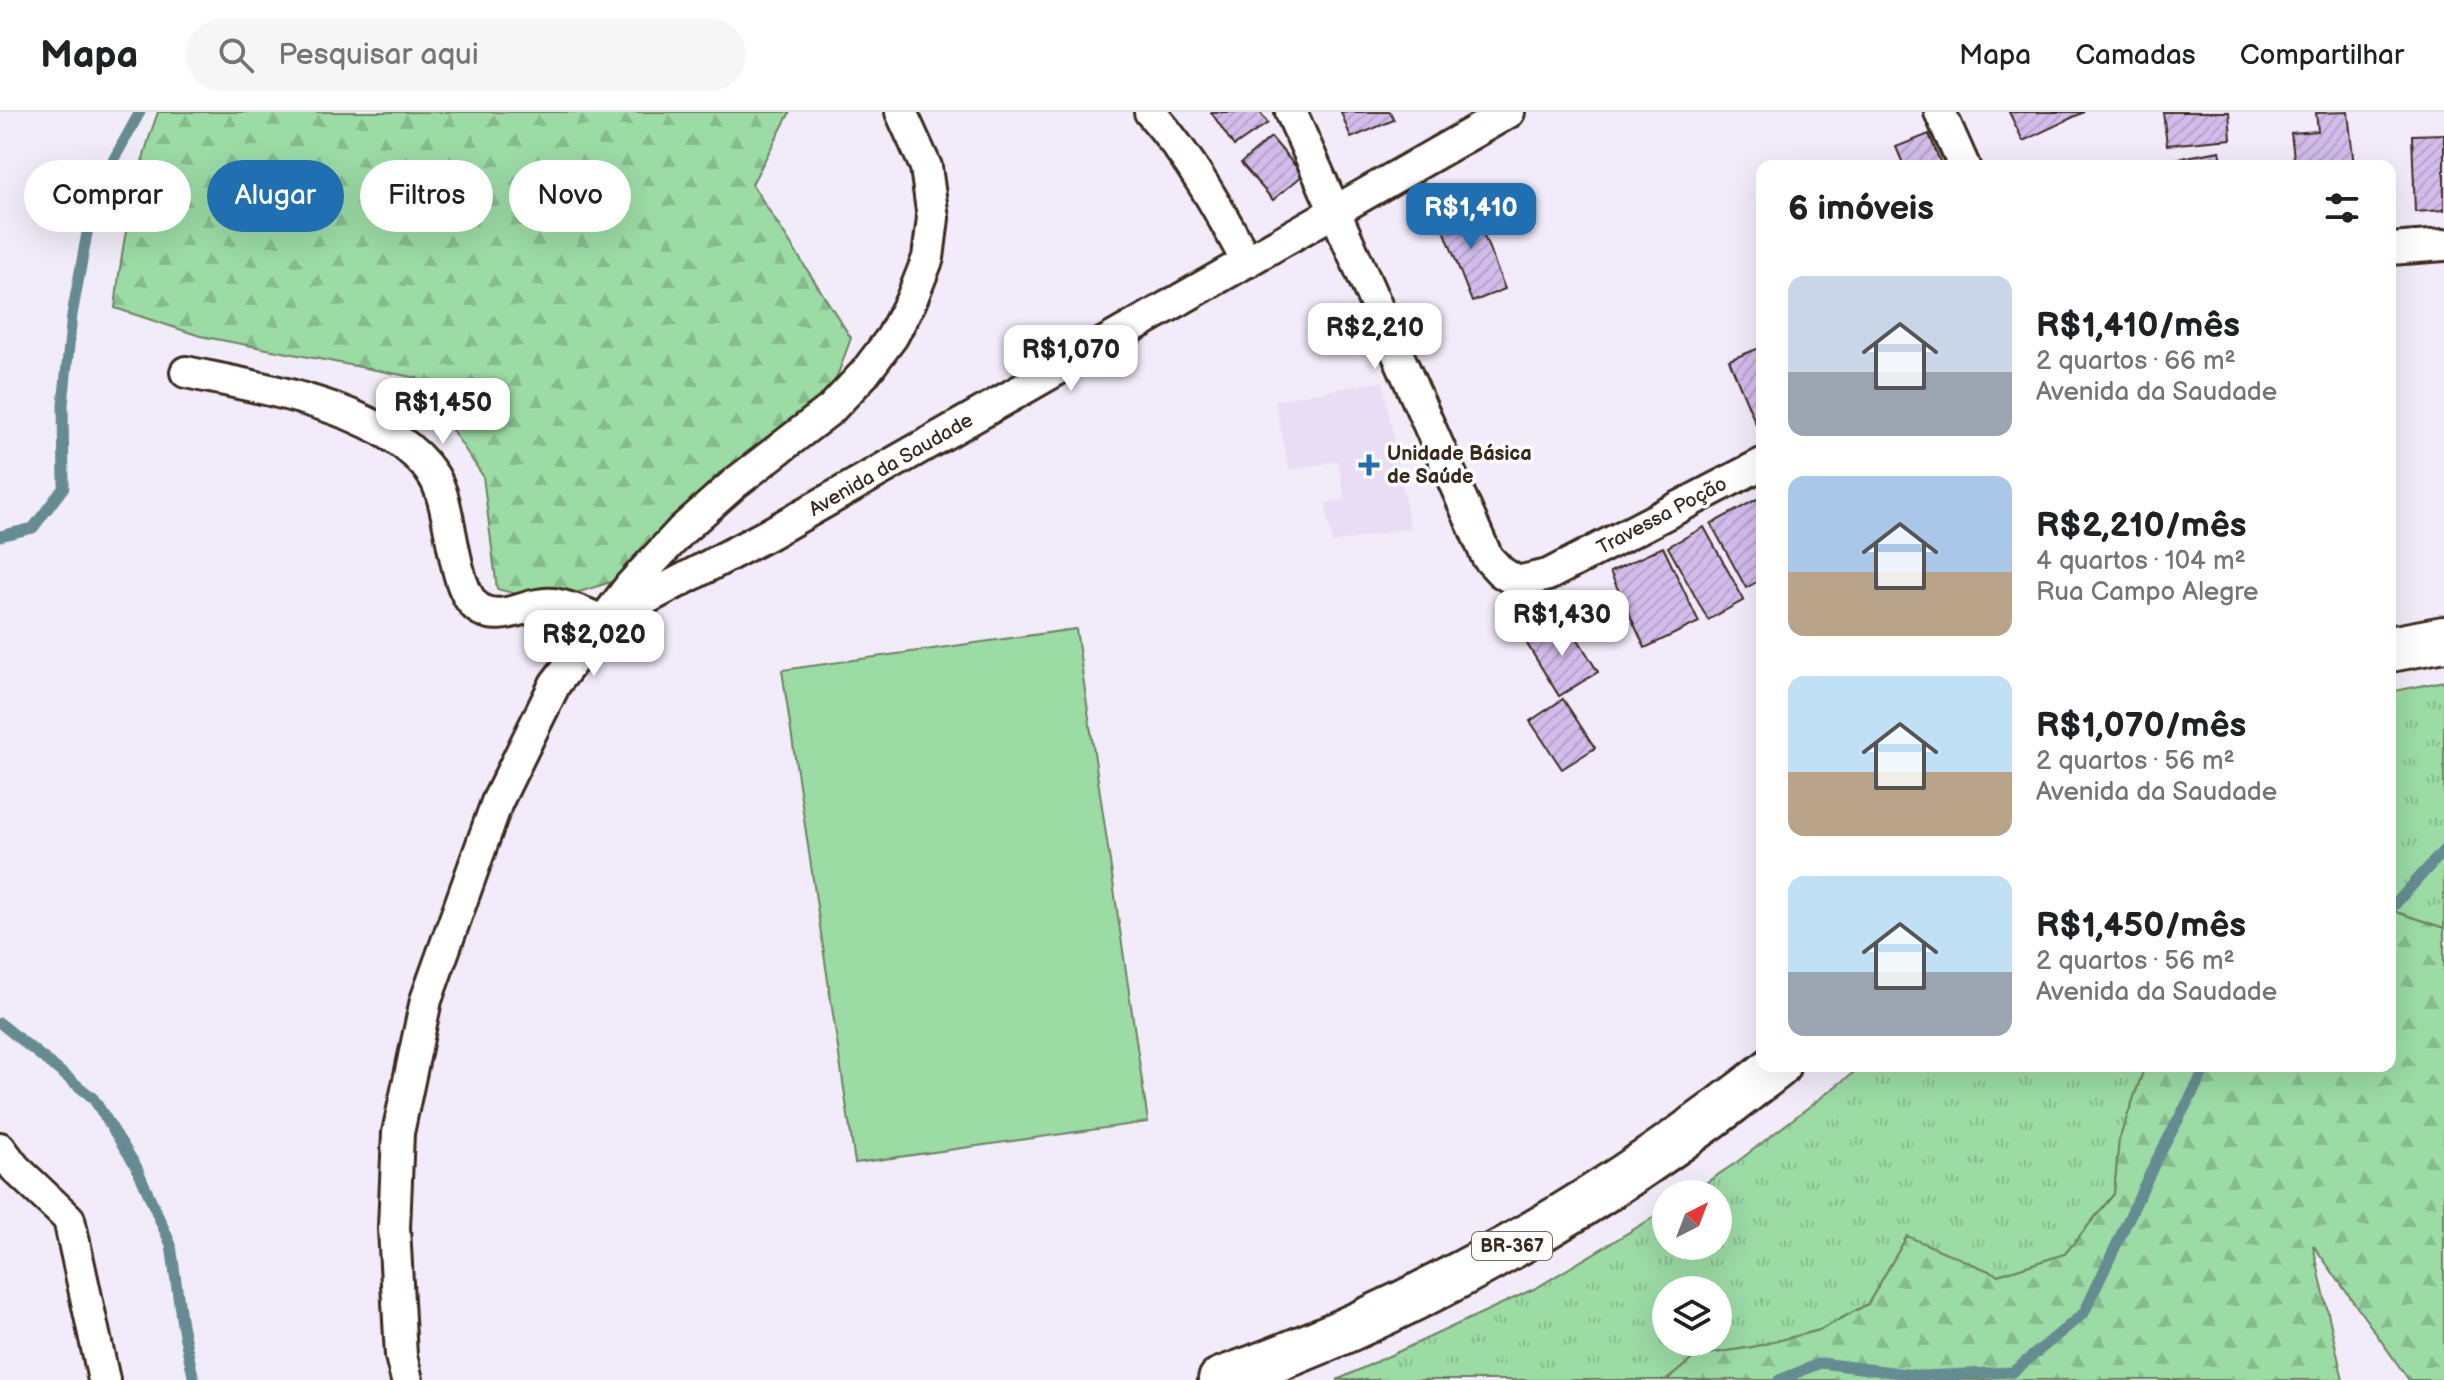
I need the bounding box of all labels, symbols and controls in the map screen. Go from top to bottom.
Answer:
search box [186,19,746,91]
text: Mapa [40,33,138,78]
icon: search [214,33,258,77]
text: Pesquisar aqui [278,37,479,73]
text: Mapa [1959,39,2031,72]
text: Camadas [2075,39,2196,72]
text: Compartilhar [2240,39,2404,72]
chip: Comprar [24,160,191,232]
chip: Alugar [207,160,344,232]
chip: Filtros [360,160,493,232]
chip: Novo [509,160,631,232]
pin: R$1,410 [1397,183,1545,251]
icon: filters [2320,186,2364,230]
text: 6 imóveis [1788,188,1934,229]
text: R$1,410 [1424,193,1518,224]
pin: R$2,210 [1301,303,1449,371]
text: R$1,410/mês [2036,305,2240,346]
icon: home [1852,308,1948,404]
text: R$2,210 [1326,313,1424,344]
pin: R$1,070 [997,325,1145,393]
text: R$1,070 [1022,335,1120,366]
text: 2 quartos · 66 m² [2036,346,2236,377]
text: Avenida da Saudade [2036,377,2277,408]
pin: R$1,450 [369,378,517,446]
text: R$1,450 [394,388,492,419]
street label: Avenida da Saudade [805,408,977,522]
place label: Unidade Básica de Saúde [1387,442,1532,489]
marker: Unidade Básica de Saúde [1358,454,1380,476]
street label: Travessa Poção [1593,472,1731,560]
text: R$2,210/mês [2036,505,2246,546]
icon: home [1852,508,1948,604]
text: 4 quartos · 104 m² [2036,546,2246,577]
text: Rua Campo Alegre [2036,577,2258,608]
pin: R$1,430 [1488,590,1636,658]
text: R$1,430 [1513,600,1611,631]
pin: R$2,020 [520,610,668,678]
text: R$2,020 [542,620,646,651]
text: R$1,070/mês [2036,705,2246,746]
icon: home [1852,708,1948,804]
text: 2 quartos · 56 m² [2036,746,2235,777]
text: Avenida da Saudade [2036,777,2277,808]
text: R$1,450/mês [2036,905,2246,946]
icon: home [1852,908,1948,1004]
text: 2 quartos · 56 m² [2036,946,2235,977]
text: Avenida da Saudade [2036,977,2277,1008]
north arrow [1652,1180,1732,1260]
map controls [1652,1180,1732,1356]
road number: BR-367 [1472,1232,1552,1260]
button: layers [1652,1276,1732,1356]

